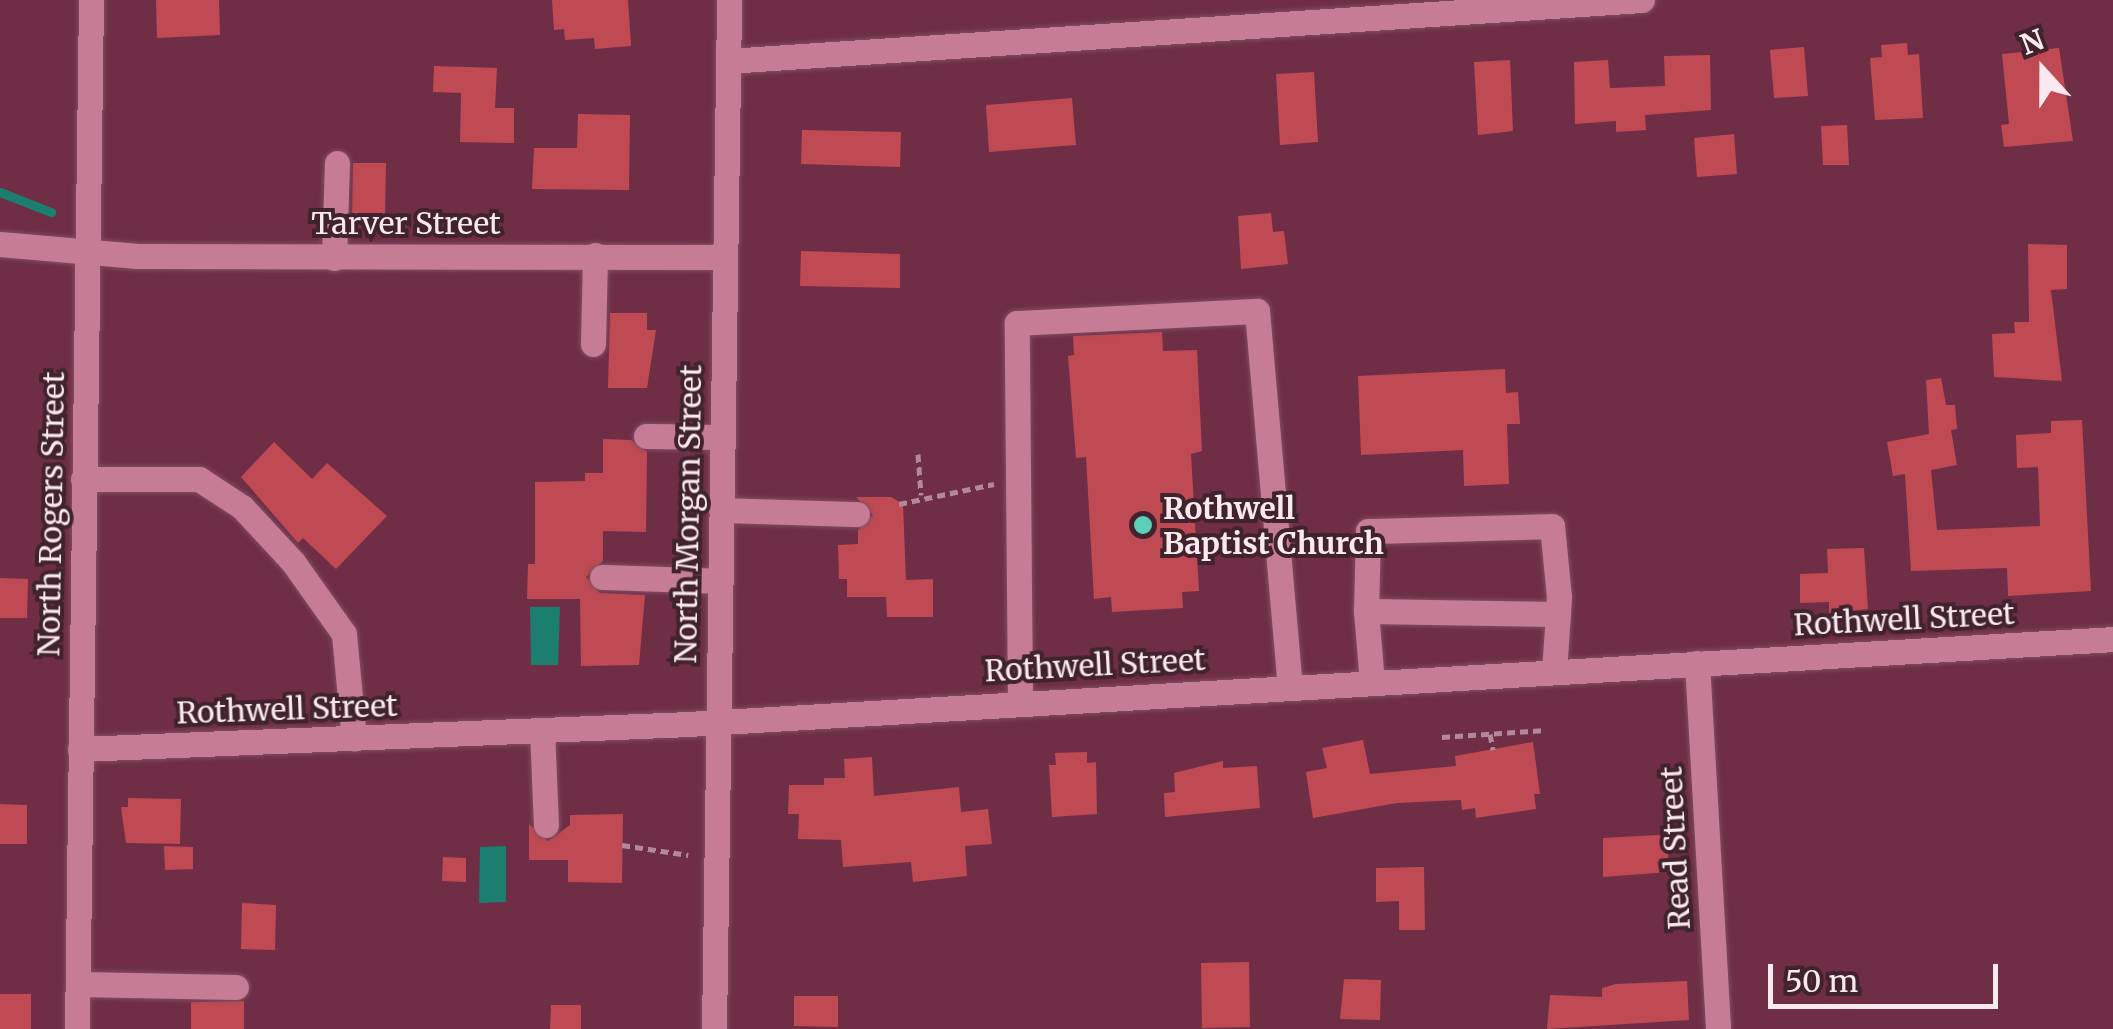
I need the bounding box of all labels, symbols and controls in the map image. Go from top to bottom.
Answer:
north arrow [1993,20,2093,120]
text: N [2015,21,2049,63]
street label: Tarver Street [311,205,501,241]
street label: North Morgan Street [667,364,709,664]
street label: North Rogers Street [31,371,71,657]
place label: Rothwell Baptist Church [1163,490,1384,560]
marker: Rothwell Baptist Church [1132,514,1154,536]
street label: Rothwell Street [1793,595,2015,643]
street label: Rothwell Street [984,641,1206,689]
street label: Rothwell Street [176,687,398,731]
street label: Read Street [1653,765,1697,931]
scale bar [1773,944,2003,1006]
text: 50 m [1785,962,1858,1000]

